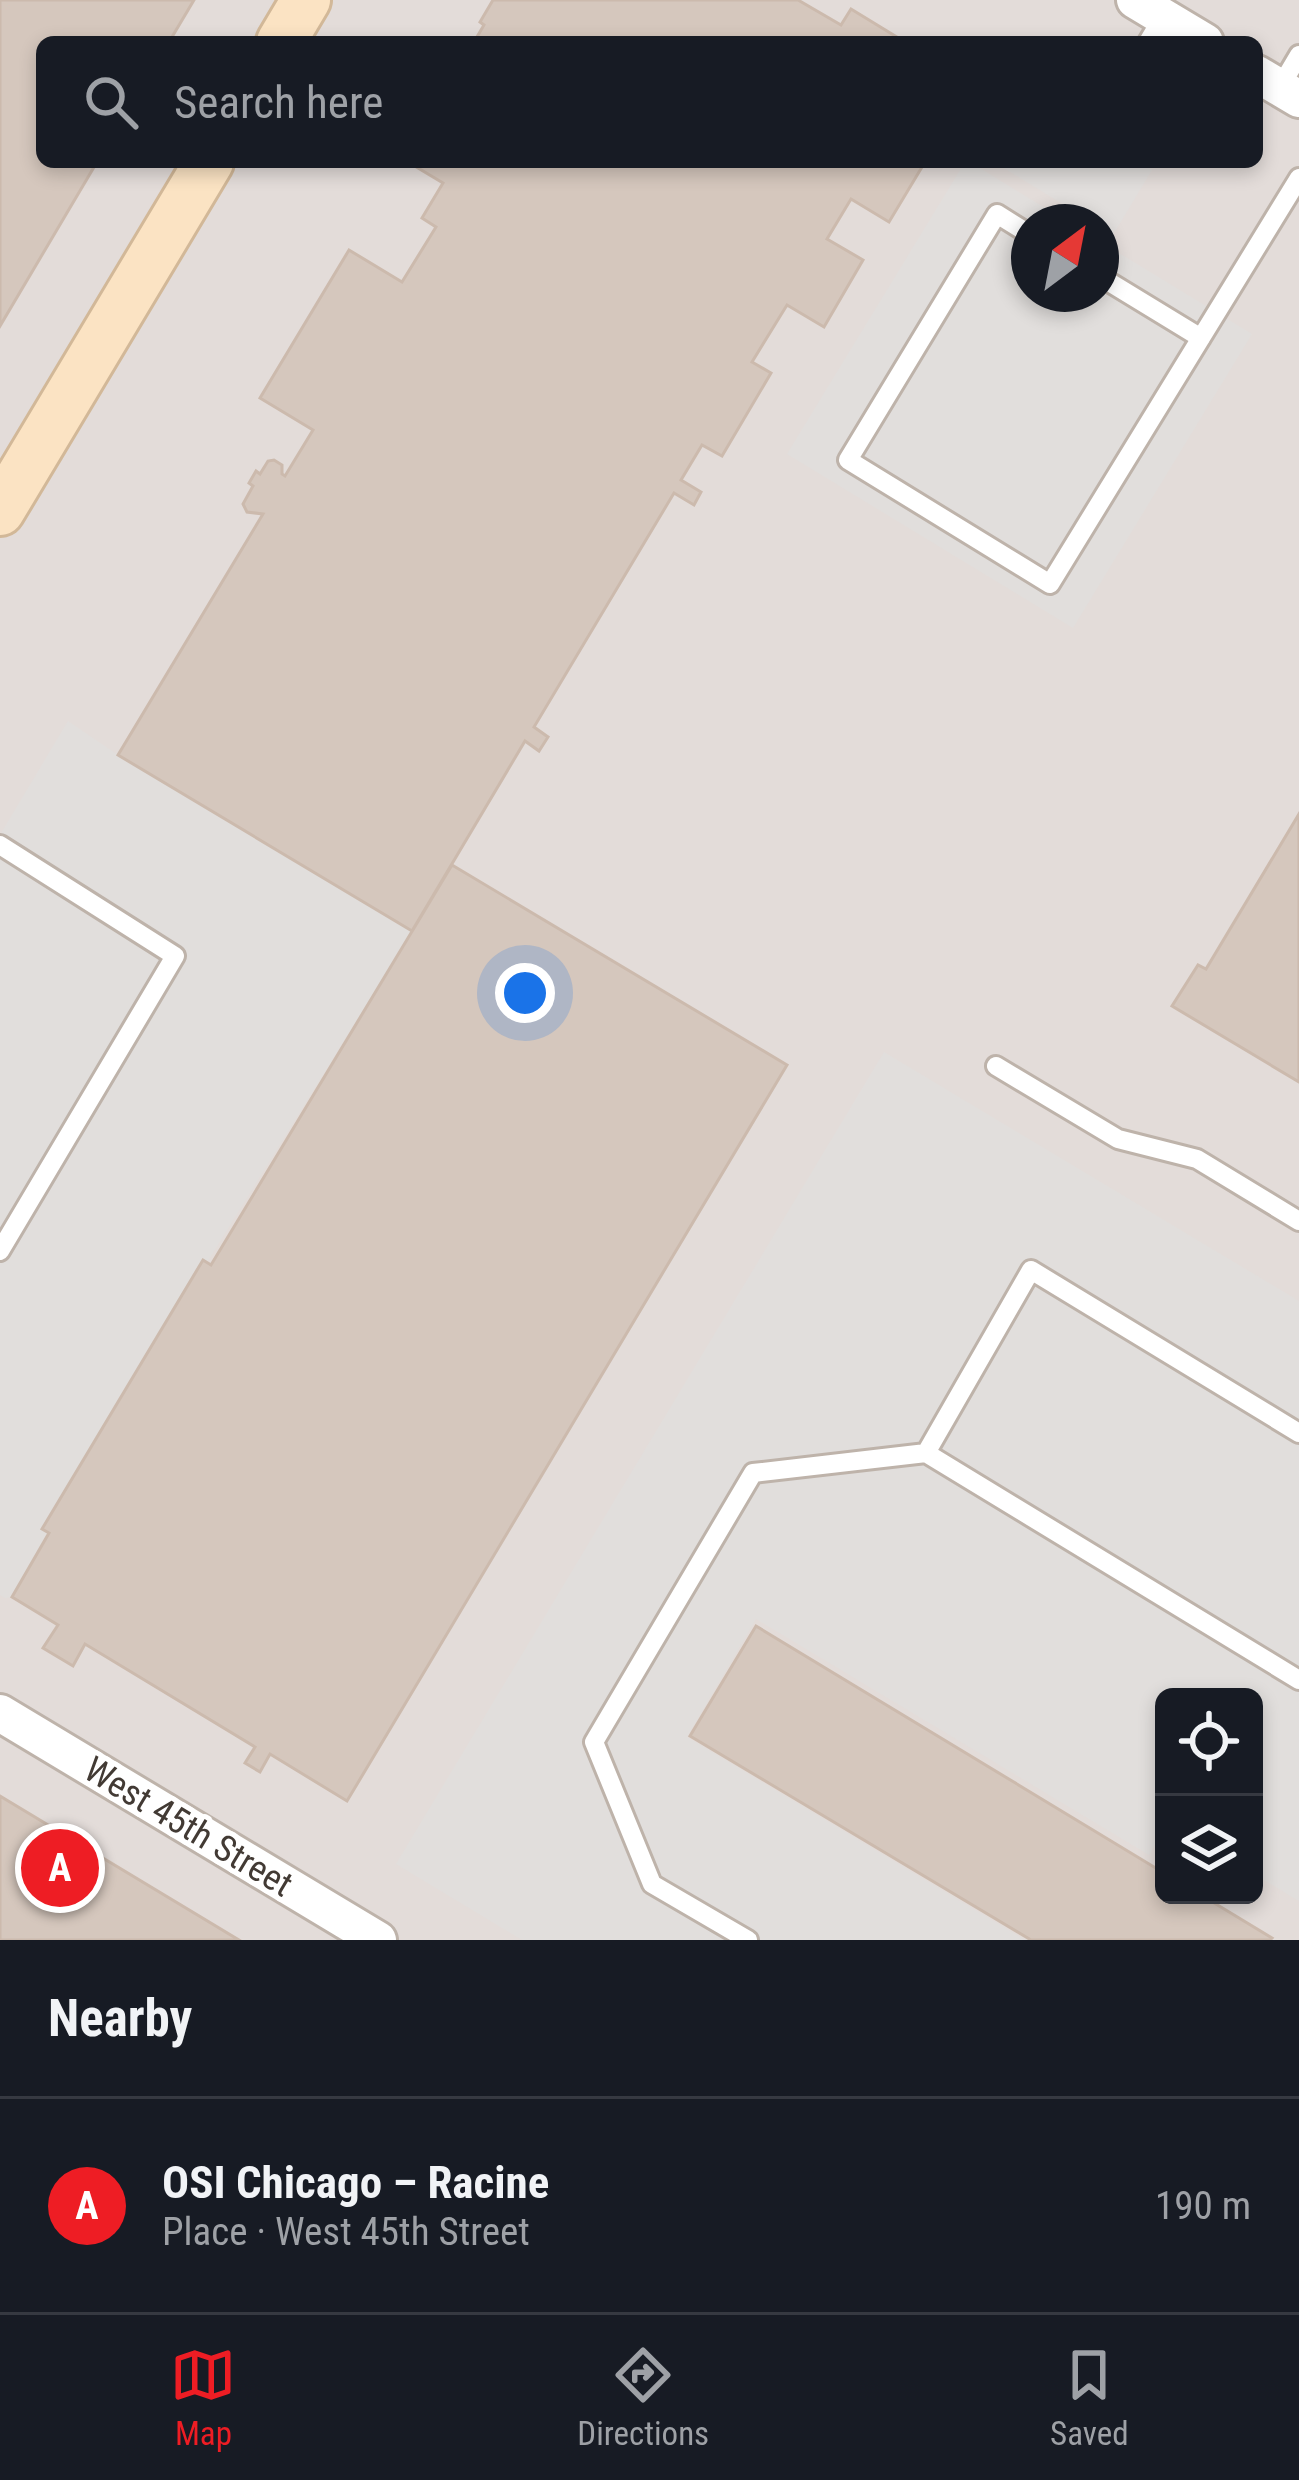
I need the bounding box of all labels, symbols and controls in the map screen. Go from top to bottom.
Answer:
search box [36,36,1263,168]
icon: search [78,69,144,135]
text: Search here [174,76,383,129]
north arrow [1011,204,1119,312]
your location [495,963,555,1023]
map controls [1155,1688,1263,1904]
button: locate [1155,1688,1263,1796]
street label: West 45th Street [77,1748,300,1905]
button: layers [1155,1796,1263,1904]
pin: A [21,1823,99,1913]
text: Nearby [48,1989,192,2048]
text: OSI Chicago – Racine [162,2156,549,2209]
text: A [75,2183,99,2229]
text: 190 m [1155,2183,1251,2229]
text: Place · West 45th Street [162,2209,530,2255]
tab: Map [170,2342,236,2453]
tab: Directions [577,2342,709,2453]
tab: Saved [1050,2342,1129,2453]

